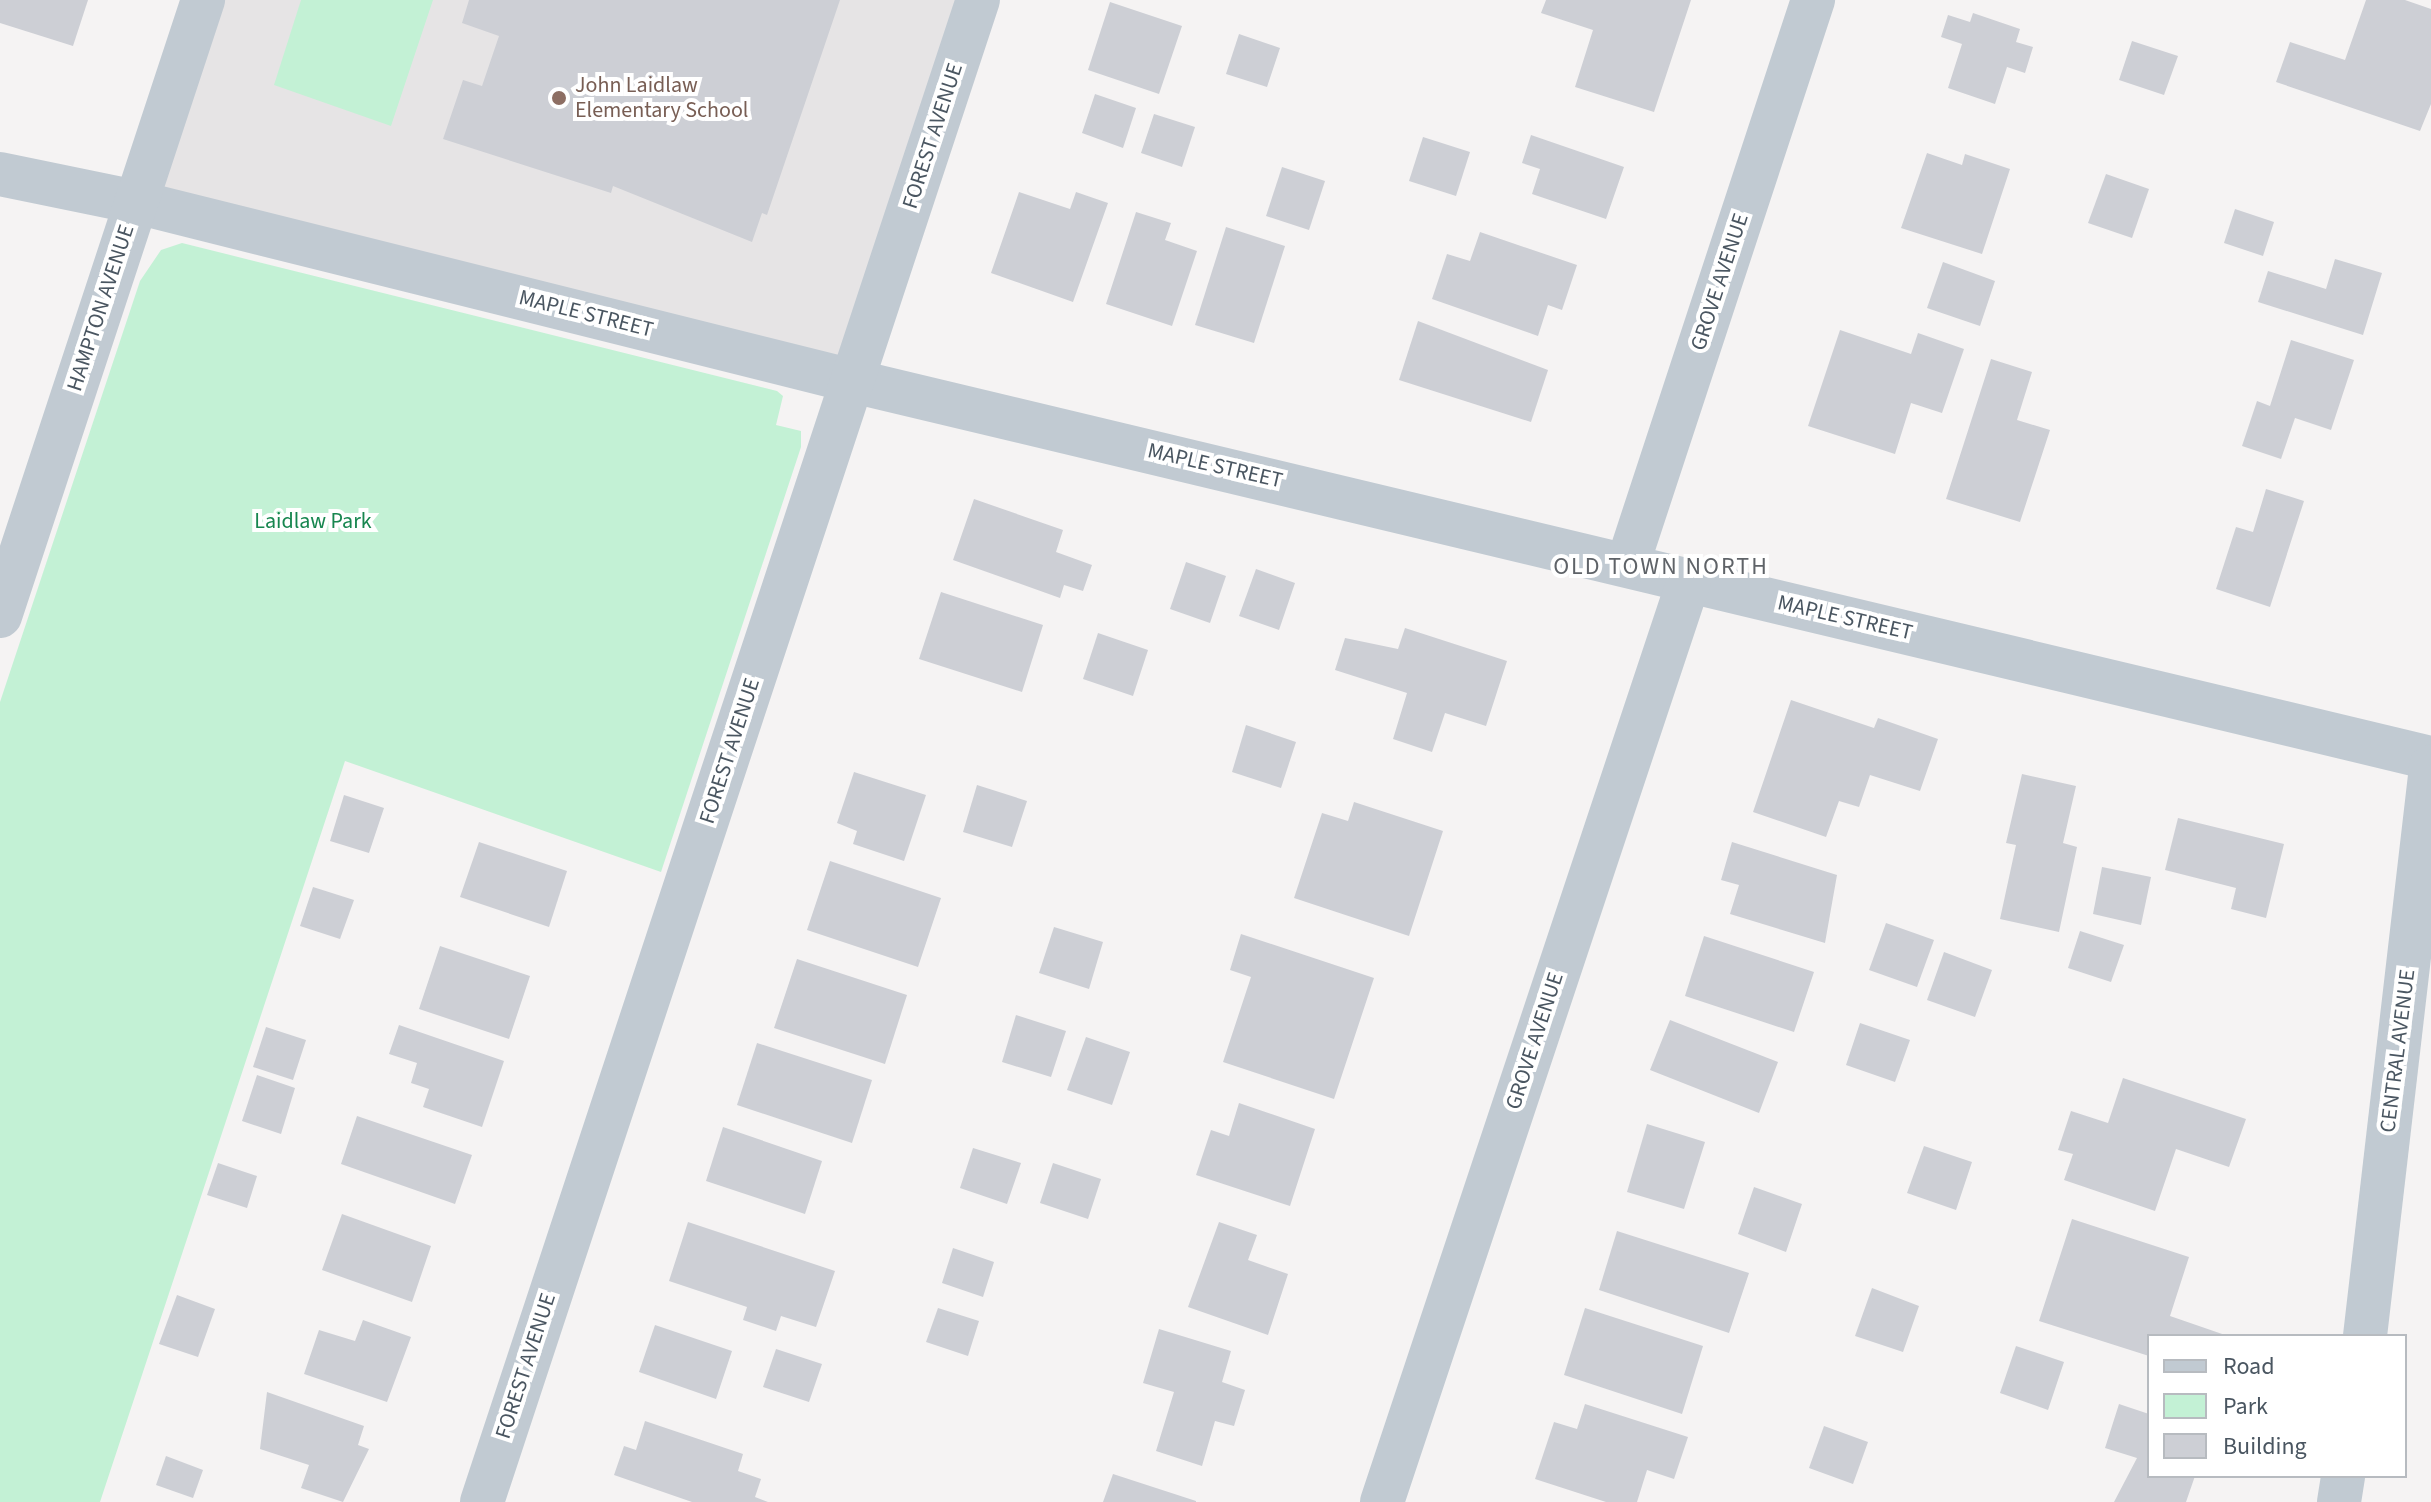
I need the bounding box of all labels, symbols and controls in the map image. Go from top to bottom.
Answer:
street label: FOREST AVENUE [897,60,969,212]
place label: John Laidlaw Elementary School [575,72,748,124]
marker: John Laidlaw Elementary School [550,89,568,107]
street label: GROVE AVENUE [1685,210,1755,354]
street label: HAMPTON AVENUE [62,222,140,394]
street label: MAPLE STREET [516,285,656,343]
street label: MAPLE STREET [1145,438,1285,494]
park label: Laidlaw Park [254,509,372,535]
district label: OLD TOWN NORTH [1553,553,1769,581]
street label: MAPLE STREET [1775,590,1915,646]
street label: FOREST AVENUE [694,675,766,827]
street label: CENTRAL AVENUE [2375,968,2421,1134]
street label: GROVE AVENUE [1500,969,1570,1113]
street label: FOREST AVENUE [490,1290,562,1442]
legend [2147,1334,2407,1478]
text: Road [2223,1349,2275,1384]
text: Park [2223,1389,2268,1424]
text: Building [2223,1429,2307,1464]

